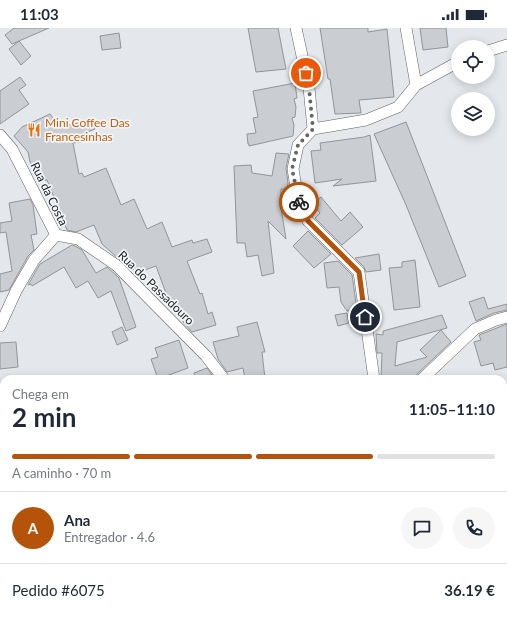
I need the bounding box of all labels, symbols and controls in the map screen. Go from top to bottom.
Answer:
text: 11:03 [20,5,59,23]
map controls [451,40,495,136]
button: locate [451,40,495,84]
pin [289,56,323,90]
icon: bag [295,62,317,84]
button: layers [451,92,495,136]
place label: Mini Coffee Das Francesinhas [45,115,130,144]
restaurant icon: Mini Coffee Das Francesinhas [26,122,42,138]
street label: Rua da Costa [28,160,71,228]
courier [279,182,319,222]
icon: bike [288,191,310,213]
street label: Rua do Passadouro [115,247,198,328]
pin [348,300,382,334]
icon: home [354,306,376,328]
text: Chega em [12,386,69,402]
text: 11:05–11:10 [409,400,495,418]
text: 2 min [12,401,76,433]
text: A caminho · 70 m [12,465,111,481]
button: chat [401,507,443,549]
button: phone [453,507,495,549]
text: Ana [64,511,90,529]
text: A [28,519,38,537]
text: Entregador · 4.6 [64,529,155,545]
text: Pedido #6075 [12,581,105,599]
text: 36.19 € [444,581,495,599]

